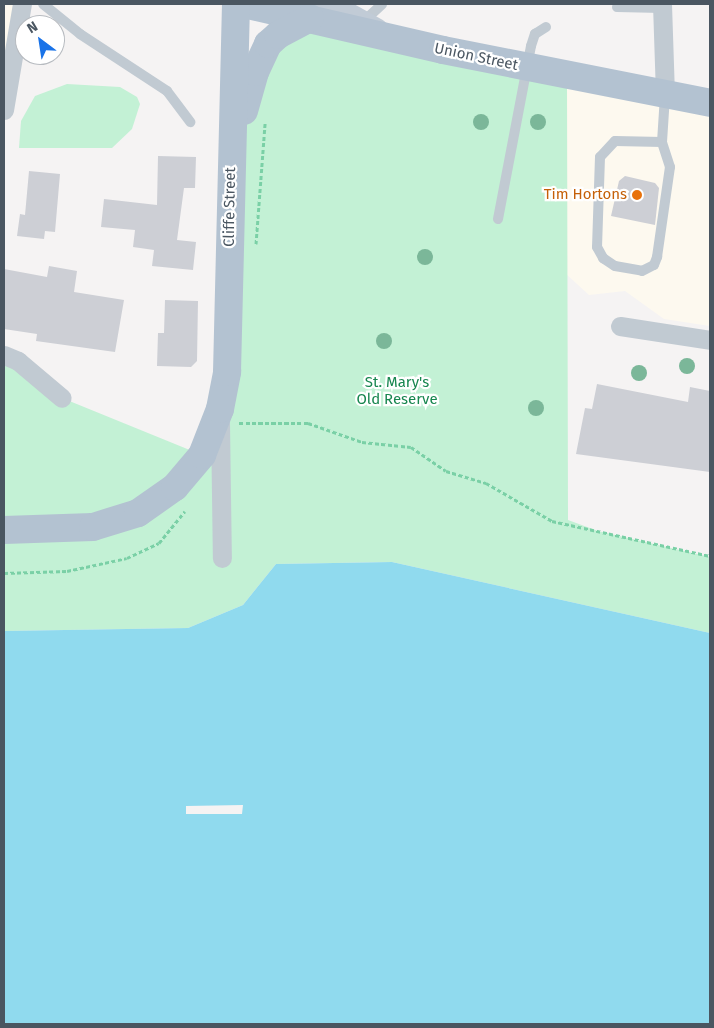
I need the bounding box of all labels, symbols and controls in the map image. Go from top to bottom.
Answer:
north arrow [15,15,65,65]
text: N [24,18,41,37]
street label: Union Street [432,39,520,75]
street label: Cliffe Street [220,167,240,247]
place label: Tim Hortons [544,186,627,204]
marker: Tim Hortons [631,189,643,201]
park label: St. Mary's Old Reserve [356,373,438,408]

